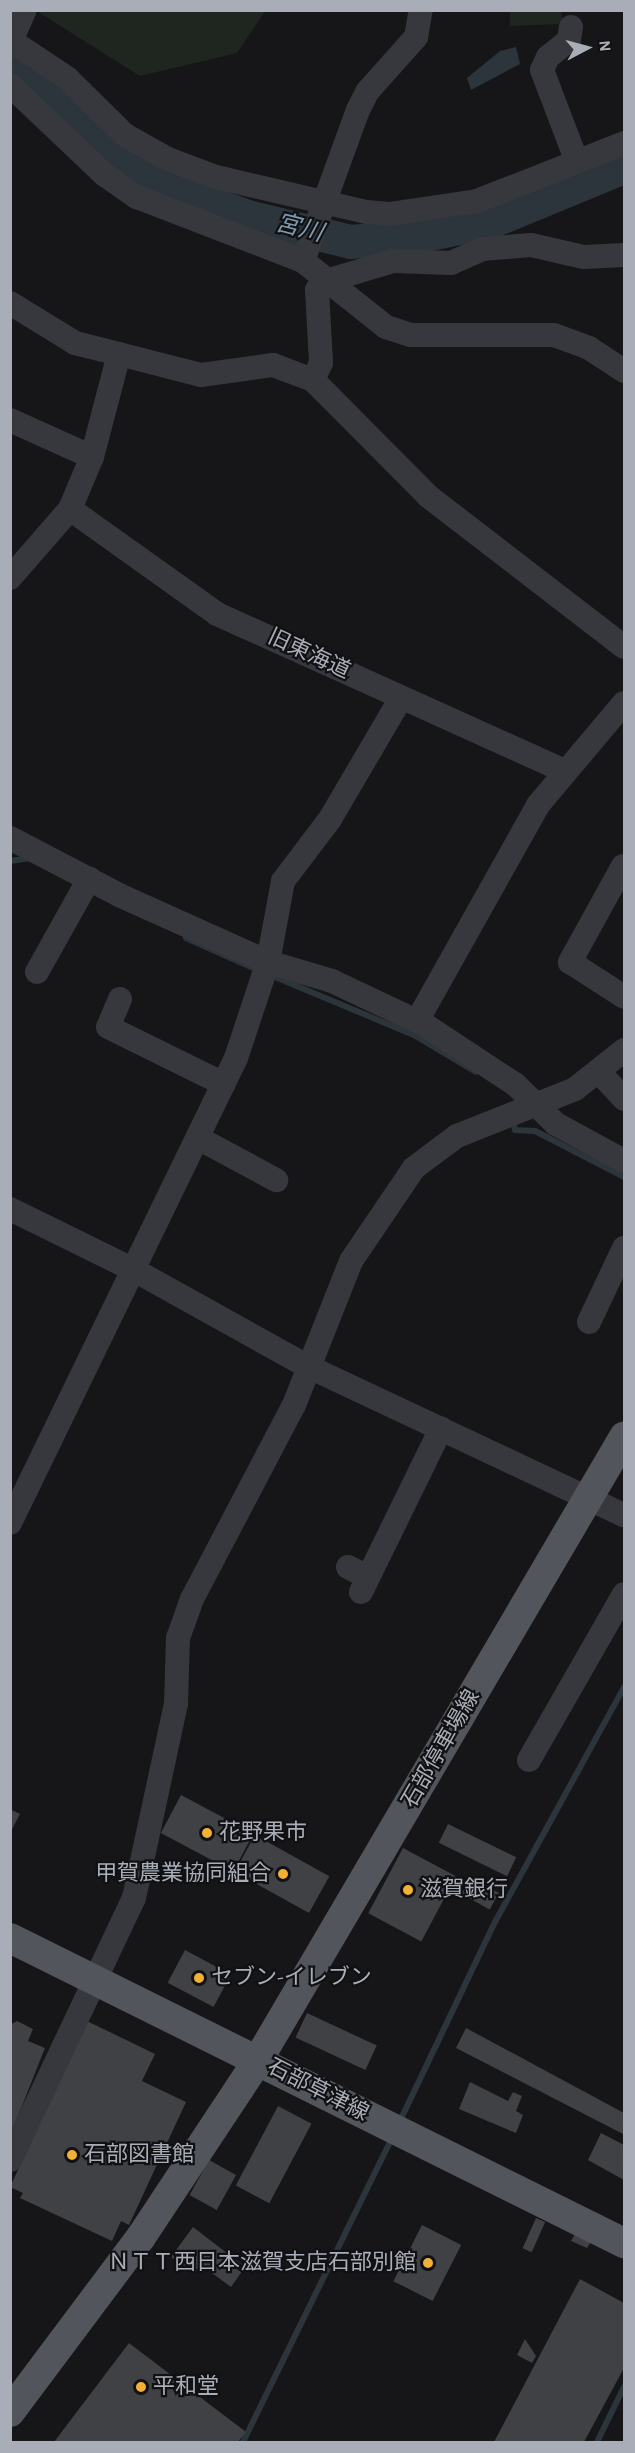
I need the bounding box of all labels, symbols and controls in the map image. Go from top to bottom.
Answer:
north arrow [557,18,617,78]
text: N [596,40,613,52]
water label: 宮川 [272,209,326,249]
street label: 旧東海道 [264,623,354,685]
street label: 石部停車場線 [397,1685,485,1813]
place label: 花野果市 [219,1820,307,1846]
marker: 花野果市 [200,1826,214,1840]
place label: 甲賀農業協同組合 [95,1861,271,1887]
marker: 甲賀農業協同組合 [276,1867,290,1881]
place label: 滋賀銀行 [420,1877,508,1903]
marker: 滋賀銀行 [401,1883,415,1897]
place label: セブン-イレブン [211,1965,372,1991]
marker: セブン-イレブン [192,1971,206,1985]
street label: 石部草津線 [263,2053,373,2127]
place label: 石部図書館 [84,2142,194,2168]
marker: 石部図書館 [65,2148,79,2162]
place label: ＮＴＴ西日本滋賀支店石部別館 [108,2250,416,2276]
marker: ＮＴＴ西日本滋賀支店石部別館 [421,2256,435,2270]
place label: 平和堂 [153,2374,219,2400]
marker: 平和堂 [134,2380,148,2394]

